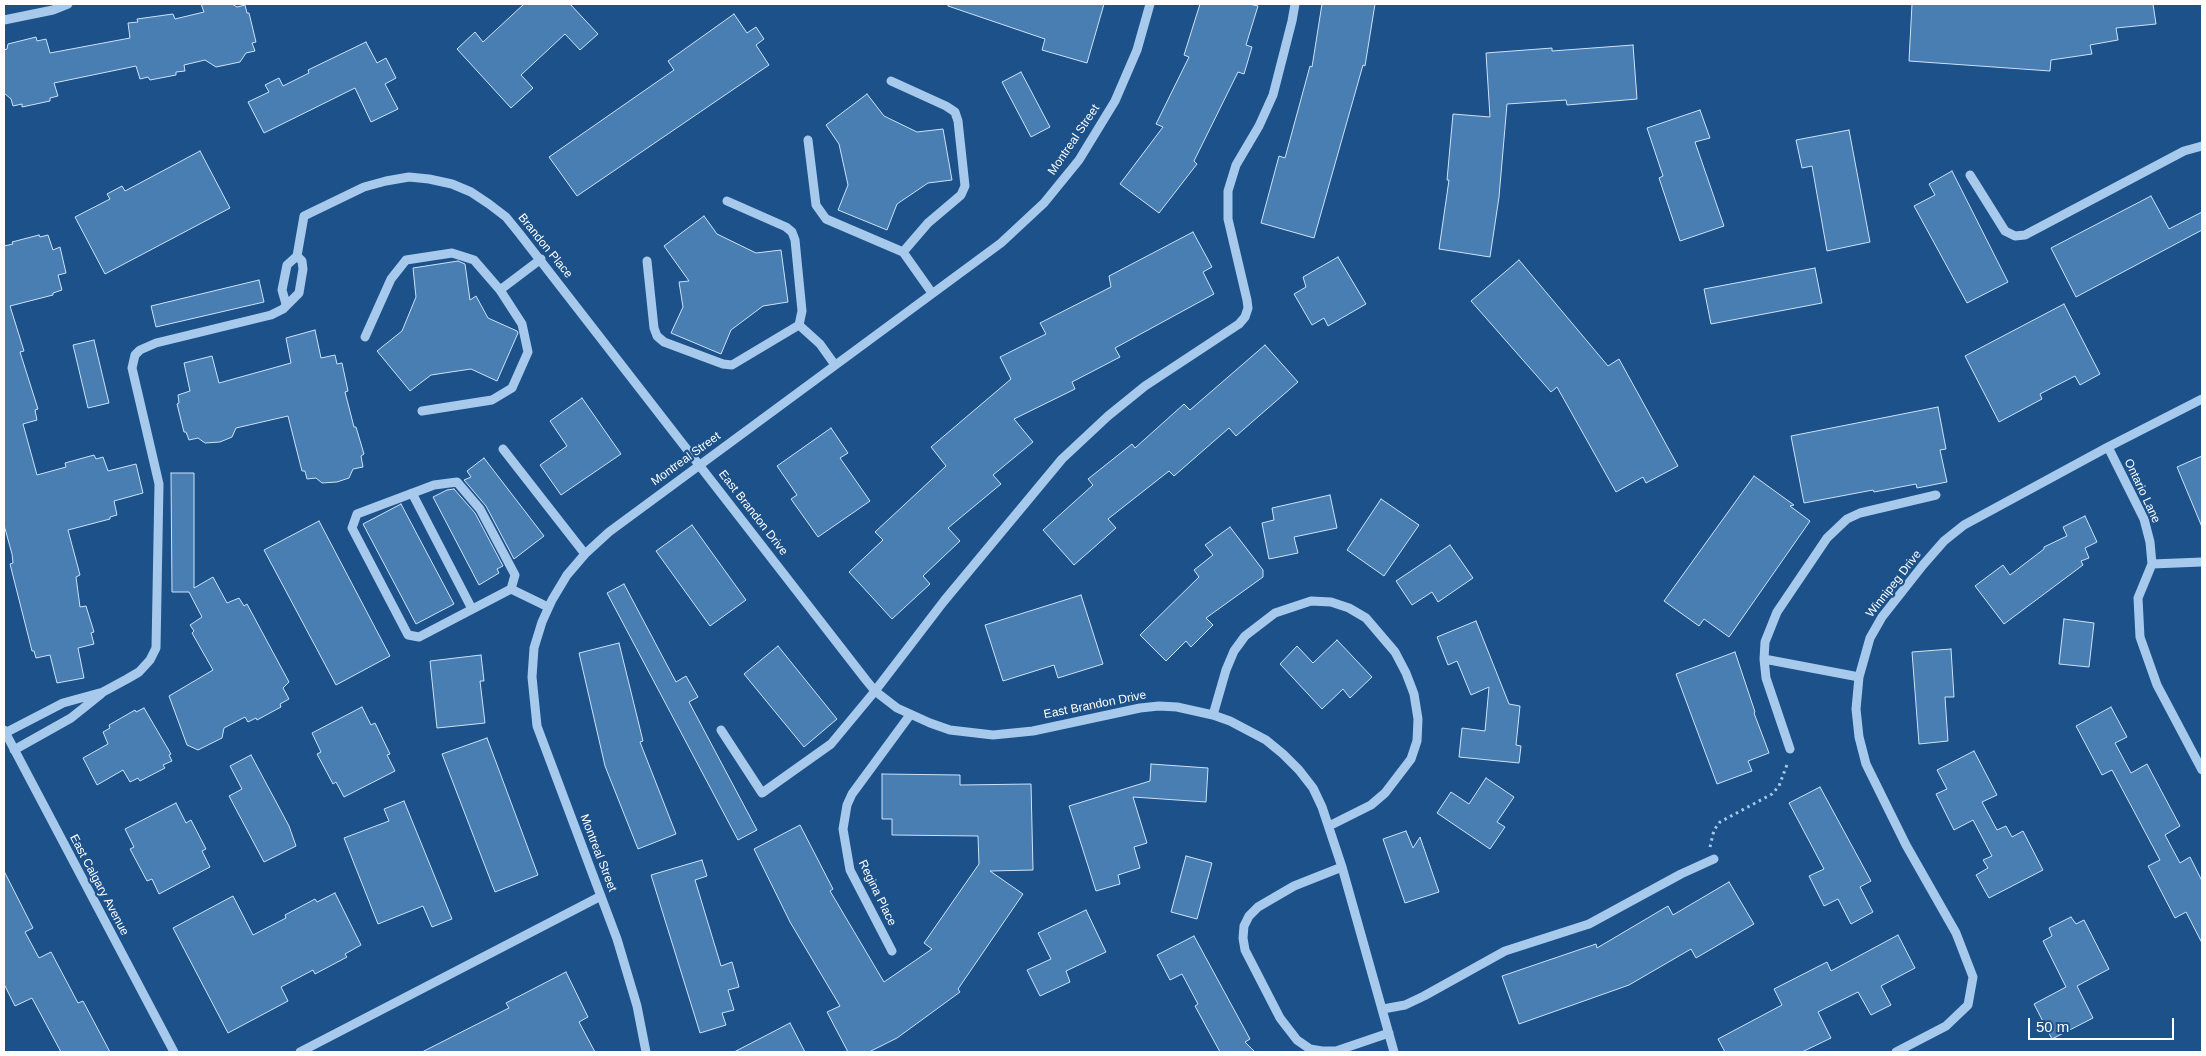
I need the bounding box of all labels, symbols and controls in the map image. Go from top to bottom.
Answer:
street label: Montreal Street [1045,102,1103,178]
street label: Brandon Place [515,211,575,281]
street label: Montreal Street [649,429,723,489]
street label: Ontario Lane [2121,457,2163,525]
street label: East Brandon Drive [715,468,791,558]
street label: Winnipeg Drive [1863,548,1925,620]
street label: East Brandon Drive [1043,688,1147,722]
street label: Montreal Street [577,812,619,894]
street label: East Calgary Avenue [66,832,132,938]
street label: Regina Place [855,858,899,928]
scale bar [2031,1008,2177,1040]
text: 50 m [2036,1018,2069,1035]

